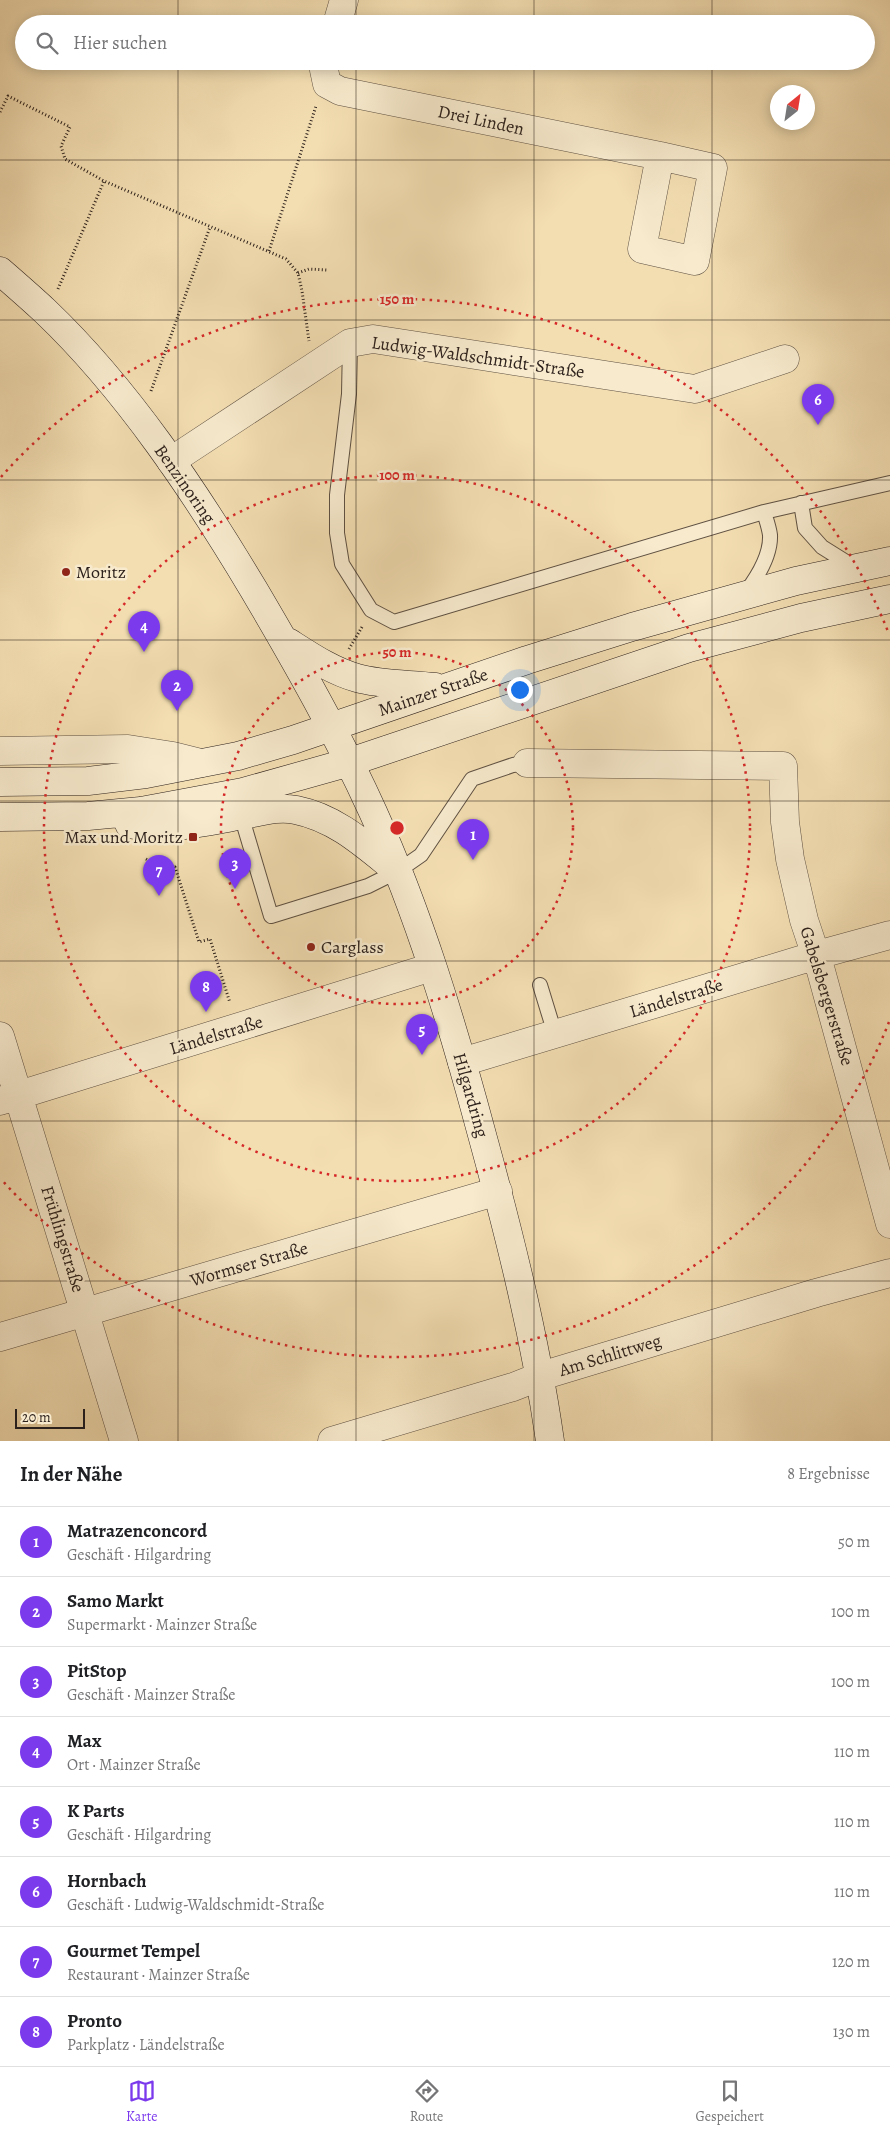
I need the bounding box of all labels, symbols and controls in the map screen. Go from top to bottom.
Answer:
search box [15,15,875,70]
icon: search [33,29,61,57]
text: Hier suchen [73,30,167,56]
north arrow [770,85,815,130]
street label: Drei Linden [436,99,527,141]
text: 150 m [380,289,415,309]
street label: Ludwig-Waldschmidt-Straße [370,330,586,384]
pin: 6 [802,384,834,425]
street label: Benzinoring [149,440,221,528]
text: 100 m [379,465,415,485]
place label: Moritz [76,560,126,584]
marker: Moritz [60,566,72,578]
pin: 4 [128,611,160,652]
text: 50 m [382,642,412,662]
street label: Mainzer Straße [375,662,491,722]
pin: 2 [161,670,193,711]
your location [507,677,533,703]
centre of rings [388,819,406,837]
pin: 1 [457,819,489,860]
place label: Max und Moritz [65,825,183,849]
marker: Max und Moritz [187,831,199,843]
pin: 3 [219,848,251,889]
pin: 7 [143,855,175,896]
street label: Gabelsbergerstraße [794,924,860,1068]
place label: Carglass [321,935,384,959]
marker: Carglass [305,941,317,953]
pin: 8 [190,971,222,1012]
street label: Ländelstraße [626,972,726,1024]
street label: Ländelstraße [166,1009,266,1061]
pin: 5 [406,1014,438,1055]
street label: Hilgardring [447,1050,495,1140]
street label: Frühlingstraße [35,1183,91,1295]
street label: Wormser Straße [186,1236,311,1293]
street label: Am Schlittweg [555,1328,664,1382]
scale bar [15,1406,85,1429]
text: 20 m [22,1408,51,1427]
text: In der Nähe [20,1460,122,1488]
text: 8 Ergebnisse [787,1463,870,1485]
text: Matrazenconcord [67,1518,207,1544]
text: 1 [33,1531,39,1553]
text: 50 m [838,1531,870,1553]
text: Geschäft · Hilgardring [67,1544,211,1566]
text: Samo Markt [67,1588,164,1614]
text: 2 [32,1601,40,1623]
text: 100 m [831,1601,870,1623]
text: Supermarkt · Mainzer Straße [67,1614,257,1636]
text: PitStop [67,1658,126,1684]
text: 3 [33,1671,39,1693]
text: 100 m [831,1671,870,1693]
text: Geschäft · Mainzer Straße [67,1684,235,1706]
text: Max [67,1728,101,1754]
text: 4 [32,1741,40,1763]
text: 110 m [834,1741,870,1763]
text: Ort · Mainzer Straße [67,1754,201,1776]
text: K Parts [67,1798,124,1824]
text: 5 [33,1811,39,1833]
text: 110 m [834,1811,870,1833]
text: Geschäft · Hilgardring [67,1824,211,1846]
text: Hornbach [67,1868,146,1894]
text: 6 [32,1881,40,1903]
text: 110 m [834,1881,870,1903]
text: Geschäft · Ludwig-Waldschmidt-Straße [67,1894,325,1916]
text: Gourmet Tempel [67,1938,200,1964]
text: 7 [33,1951,39,1973]
text: 120 m [832,1951,870,1973]
text: Restaurant · Mainzer Straße [67,1964,250,1986]
text: Pronto [67,2008,122,2034]
text: 8 [32,2021,40,2043]
text: 130 m [833,2021,870,2043]
text: Parkplatz · Ländelstraße [67,2034,225,2056]
tab: Karte [126,2077,158,2126]
tab: Route [410,2077,443,2126]
tab: Gespeichert [696,2077,764,2126]

